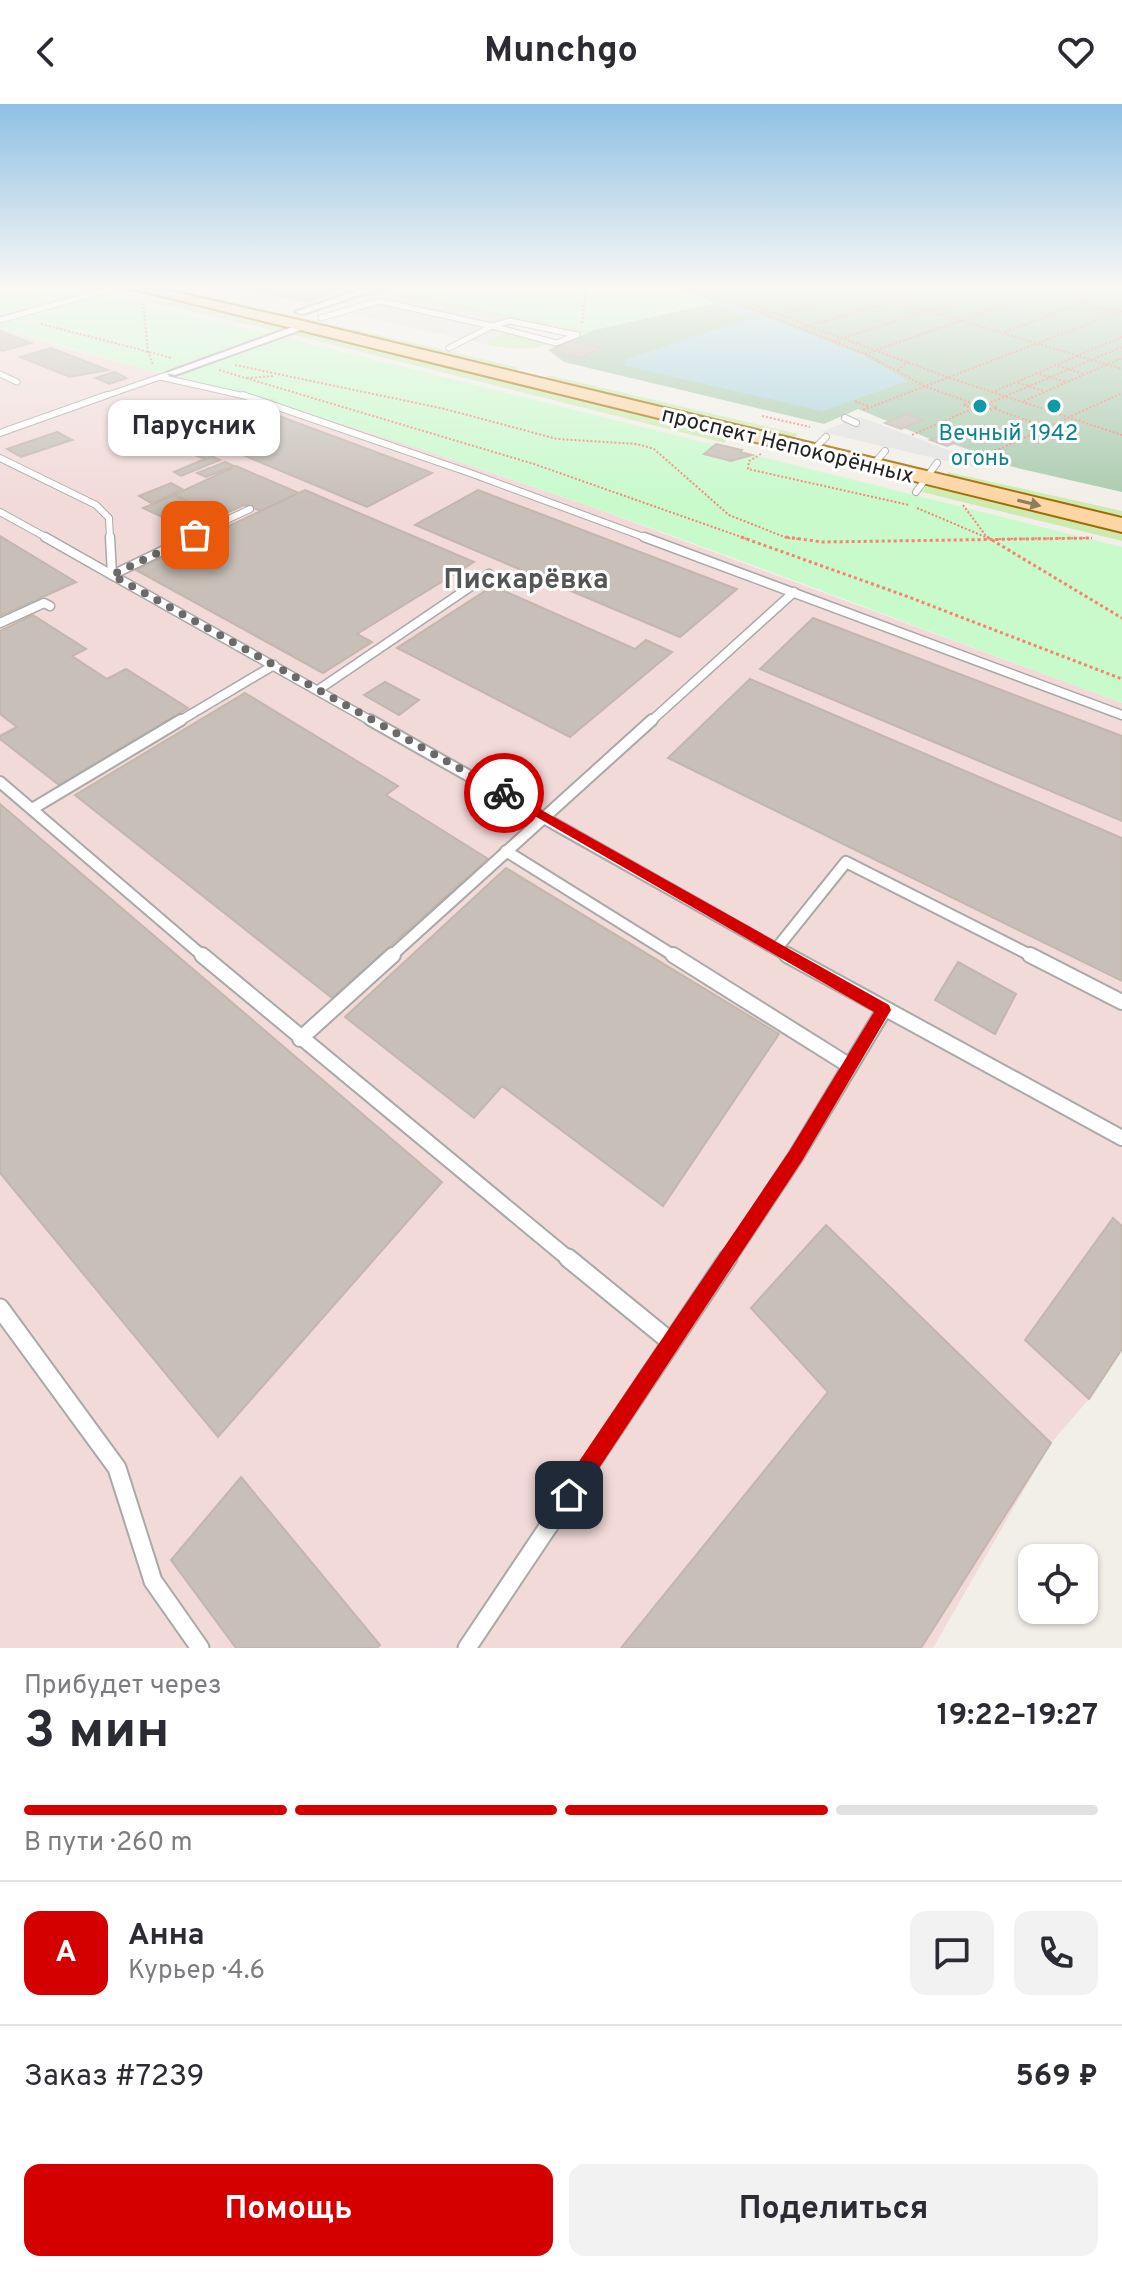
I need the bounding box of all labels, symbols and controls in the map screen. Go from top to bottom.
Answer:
text: Munchgo [484,29,638,75]
icon: back [24,30,68,74]
icon: heart [1054,30,1098,74]
marker: Вечный огонь [971,397,989,415]
marker: 1942 [1045,397,1063,415]
callout: Парусник [109,399,281,455]
street label: проспект Непокорённых [659,402,916,491]
text: Парусник [132,411,256,444]
place label: Вечный огонь [939,421,1021,473]
place label: 1942 [1030,421,1078,448]
one-way arrow [1017,497,1042,509]
pin [161,501,229,569]
icon: bag [173,513,217,557]
district label: Пискарёвка [443,563,609,599]
courier [464,753,544,833]
icon: bike [482,771,526,815]
pin [535,1461,603,1529]
icon: home [547,1473,591,1517]
map controls [1018,1544,1098,1624]
button: locate [1018,1544,1098,1624]
text: Прибудет через [24,1670,222,1703]
text: 19:22–19:27 [937,1698,1098,1735]
text: 3 мин [24,1700,169,1766]
text: В пути · 260 m [24,1827,192,1860]
button: chat [910,1911,994,1995]
button: phone [1014,1911,1098,1995]
text: Анна [128,1918,205,1955]
text: А [55,1935,77,1972]
text: Курьер · 4.6 [128,1955,265,1988]
text: Заказ #7239 [24,2059,204,2096]
text: 569 ₽ [1016,2059,1098,2096]
button: Помощь [24,2164,553,2256]
button: Поделиться [569,2164,1098,2256]

